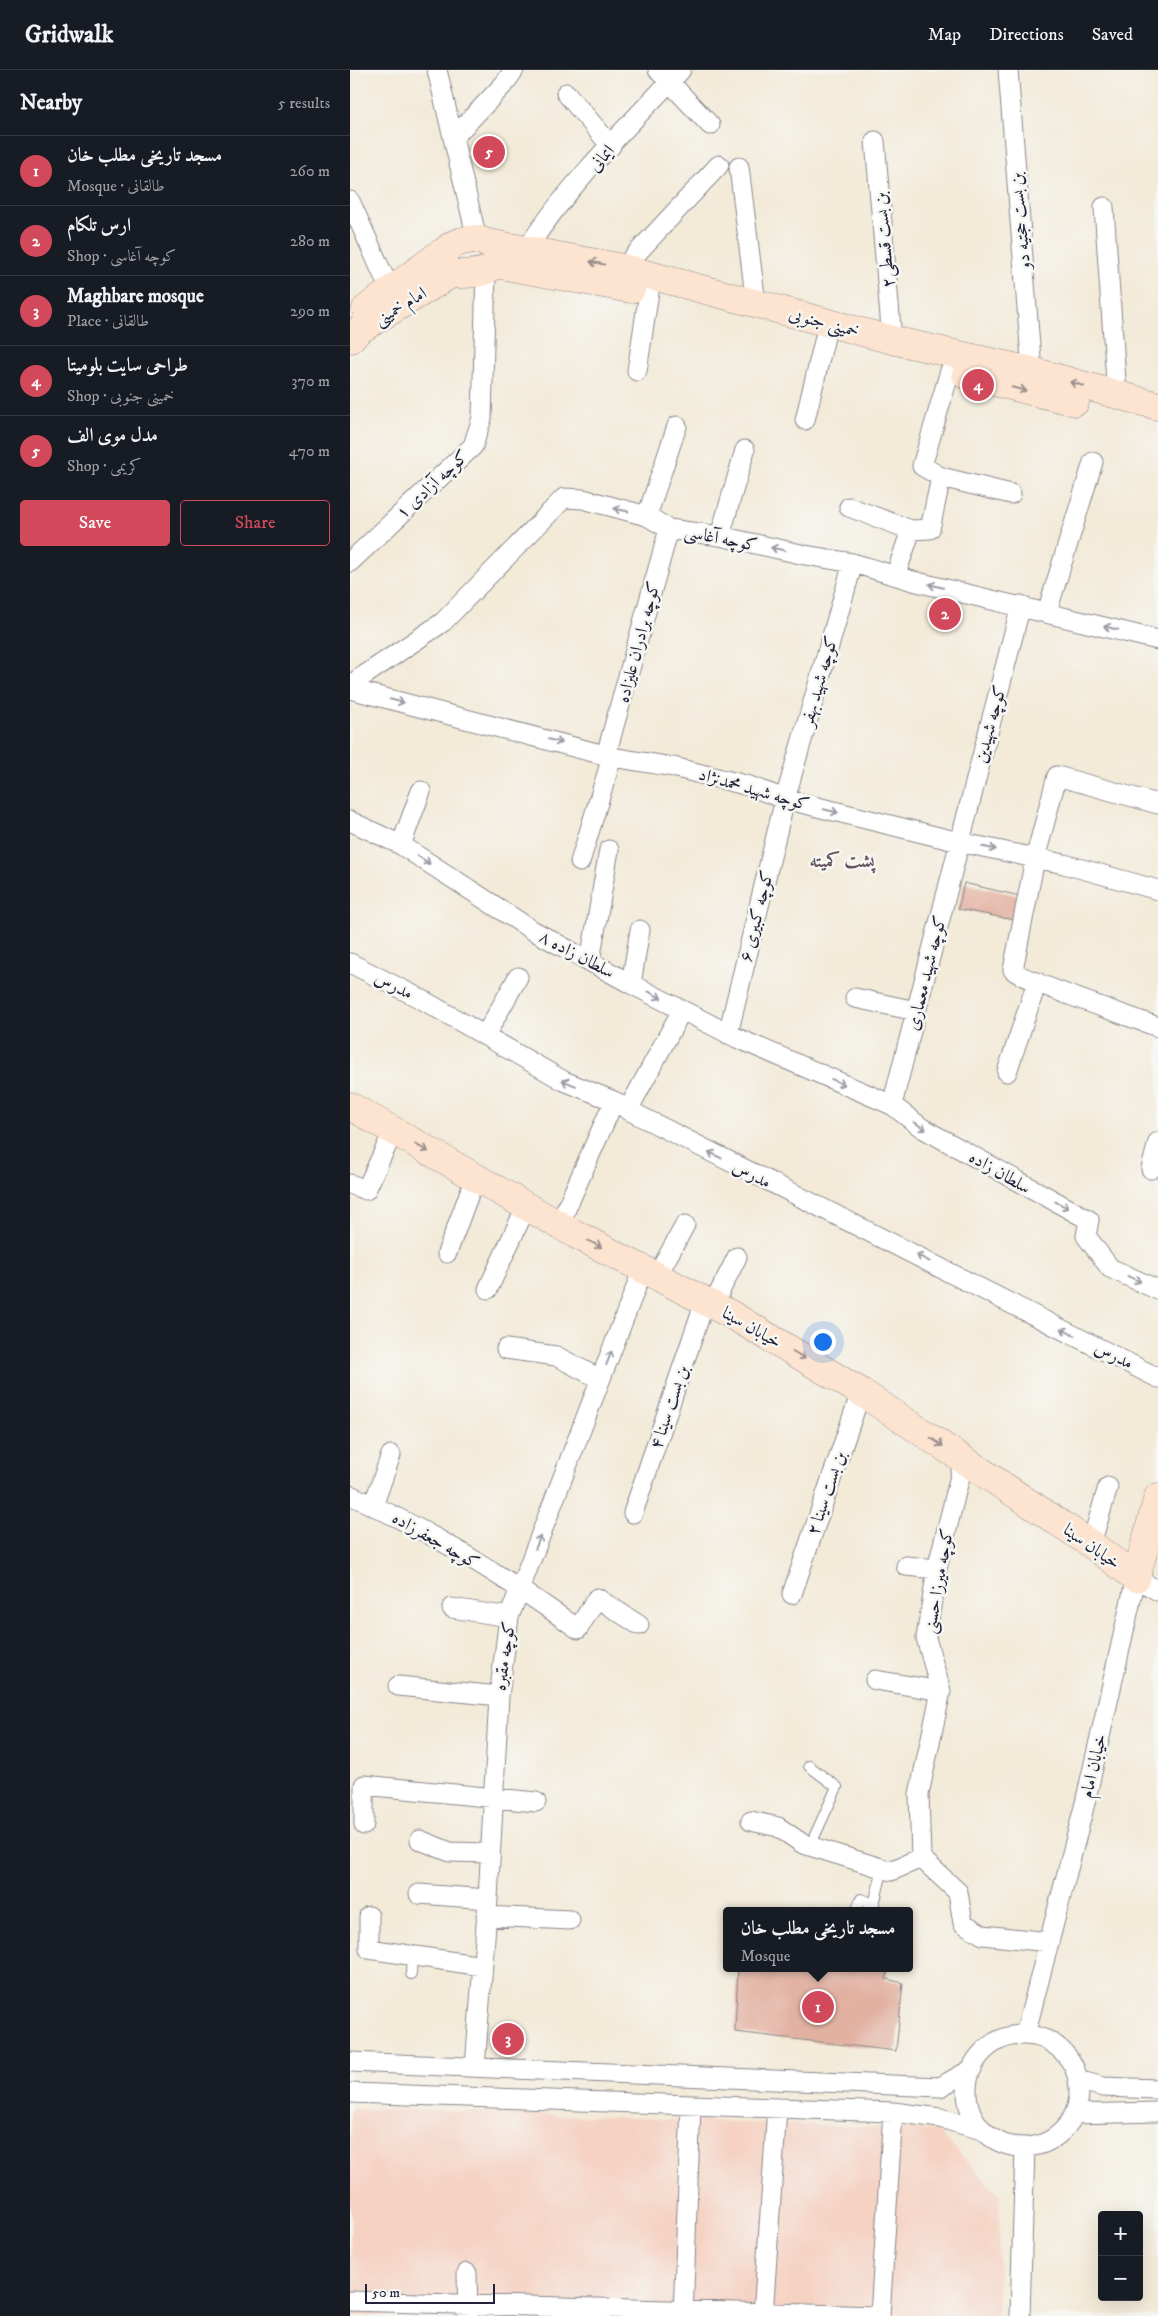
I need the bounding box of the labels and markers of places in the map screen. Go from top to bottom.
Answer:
pin: 5 [473,133,505,171]
pin: 4 [962,366,994,404]
pin: 2 [929,595,961,633]
pin: 1 [802,1988,834,2026]
pin: 3 [492,2020,524,2058]

